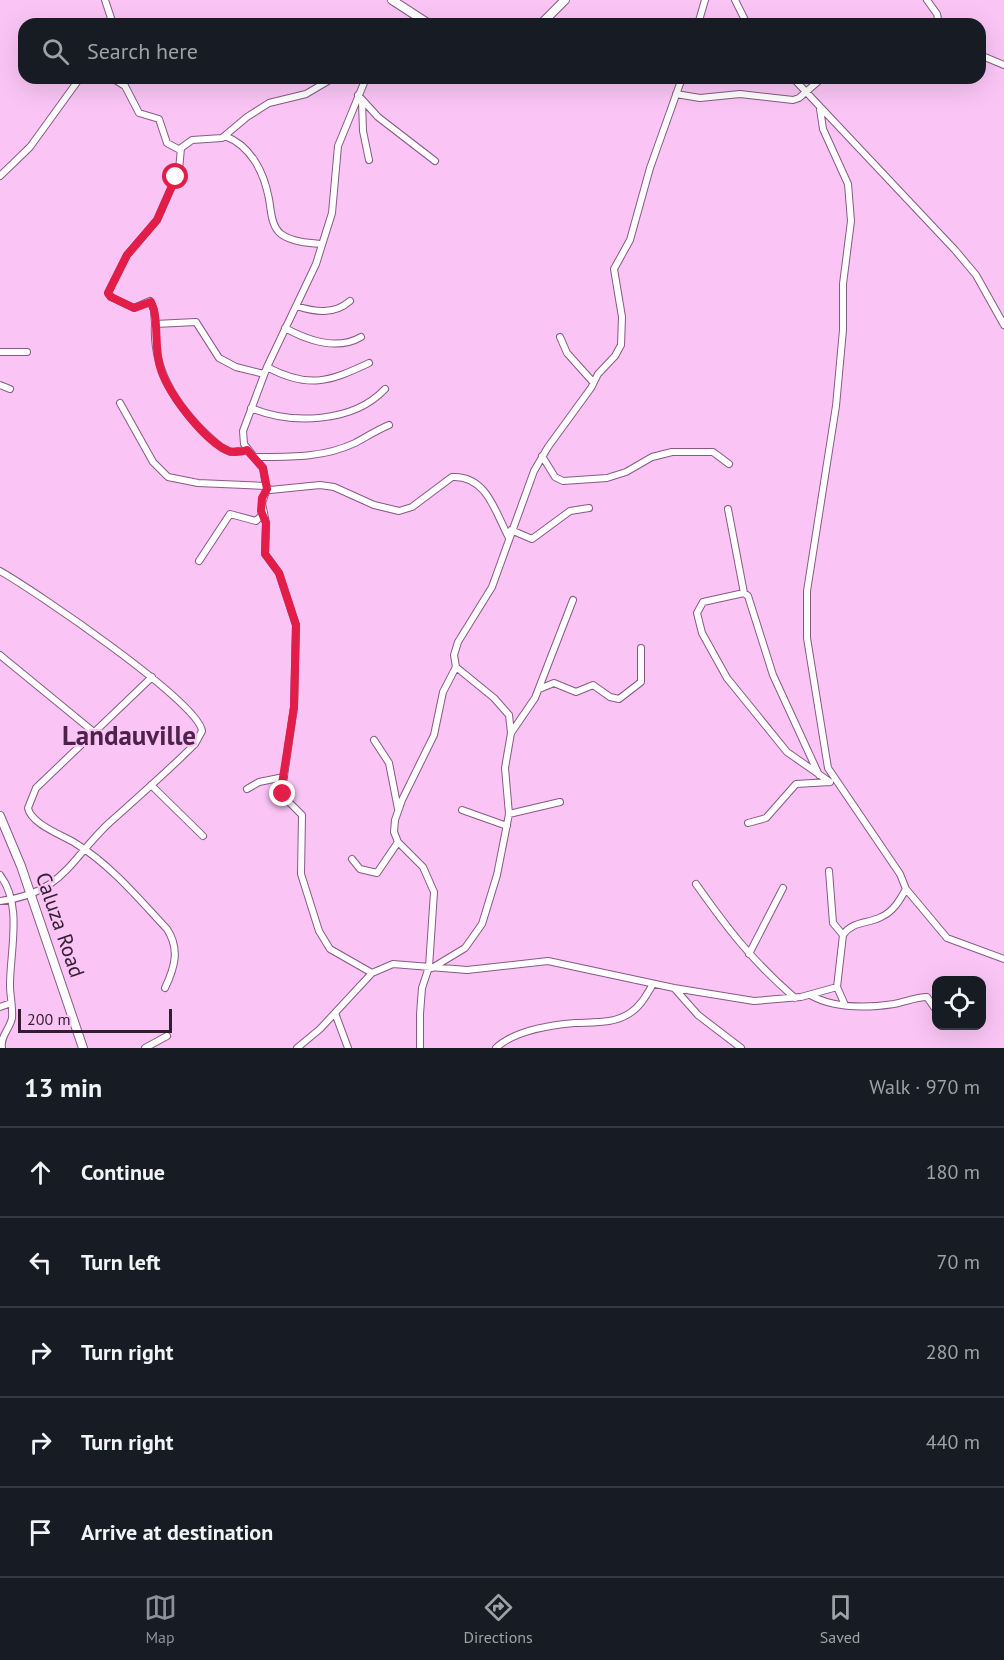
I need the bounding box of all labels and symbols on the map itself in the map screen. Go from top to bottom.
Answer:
route start [162,163,188,189]
district label: Landauville [62,718,196,752]
route end [269,780,295,806]
street label: Caluza Road [30,869,91,981]
scale bar [18,1006,172,1034]

